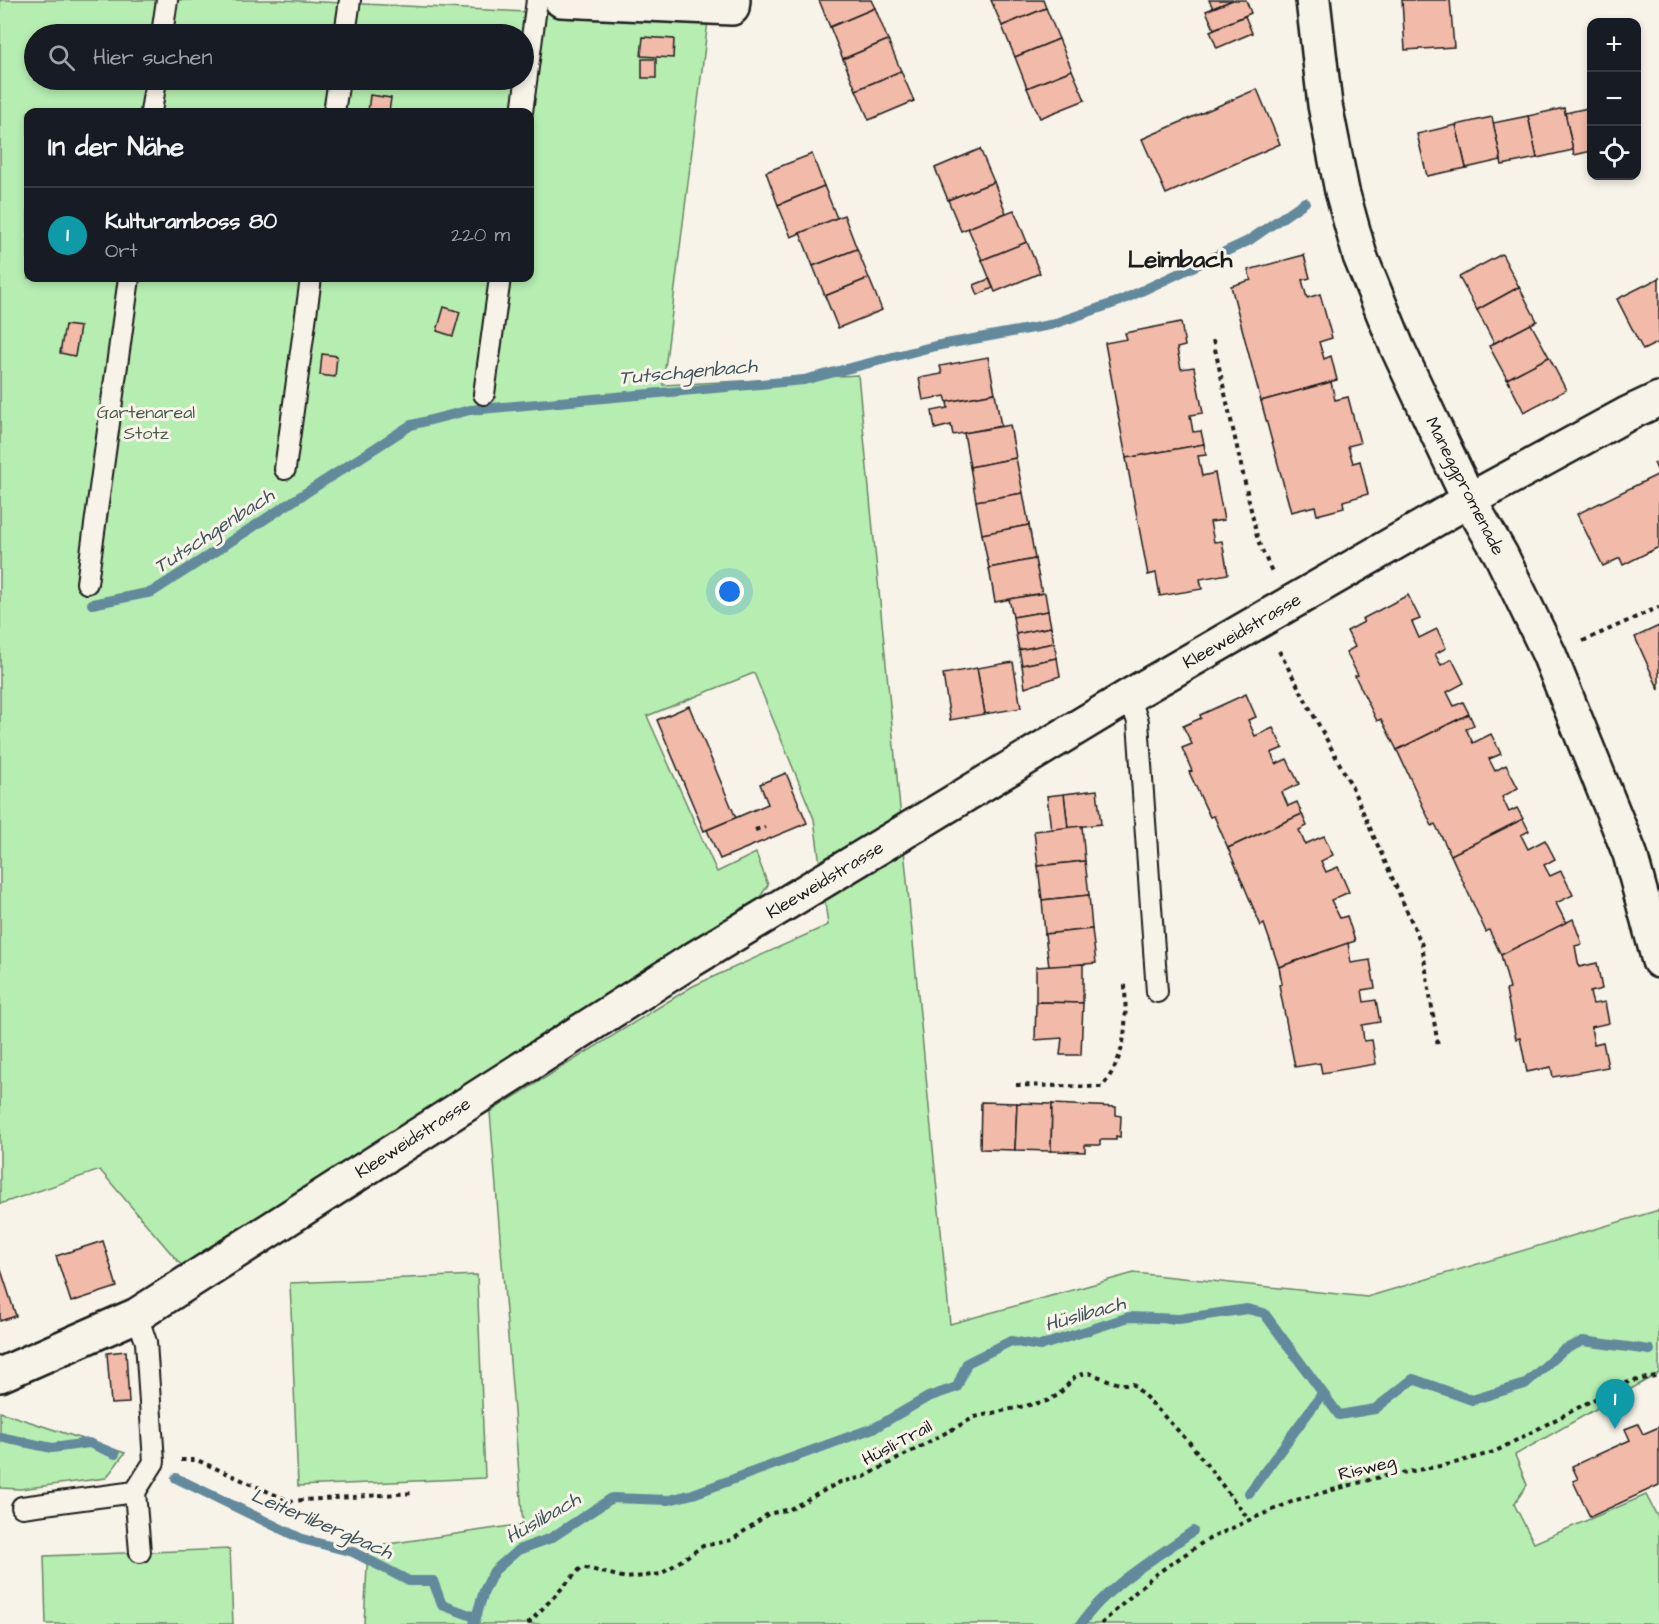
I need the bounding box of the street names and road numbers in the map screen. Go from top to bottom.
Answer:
street label: Maneggpromenade [1418,412,1511,560]
street label: Kleeweidstrasse [1178,587,1306,675]
street label: Kleeweidstrasse [762,835,889,925]
street label: Kleeweidstrasse [351,1091,476,1185]
street label: Hüsli-Trail [858,1414,937,1472]
street label: Risweg [1336,1449,1398,1488]

